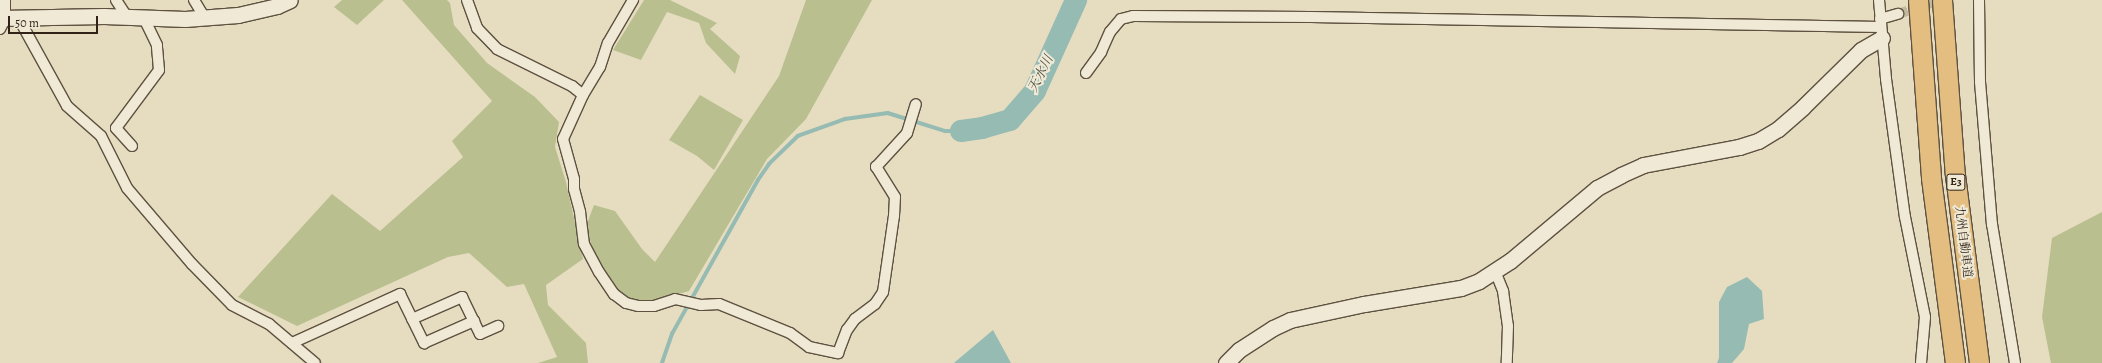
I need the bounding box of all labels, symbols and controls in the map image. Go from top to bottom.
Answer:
scale bar [10,8,100,34]
text: 50 m [15,15,39,31]
water label: 天水川 [1025,53,1057,95]
road number: E3 [1946,173,1966,191]
street label: 九州自動車道 [1951,205,1975,279]

